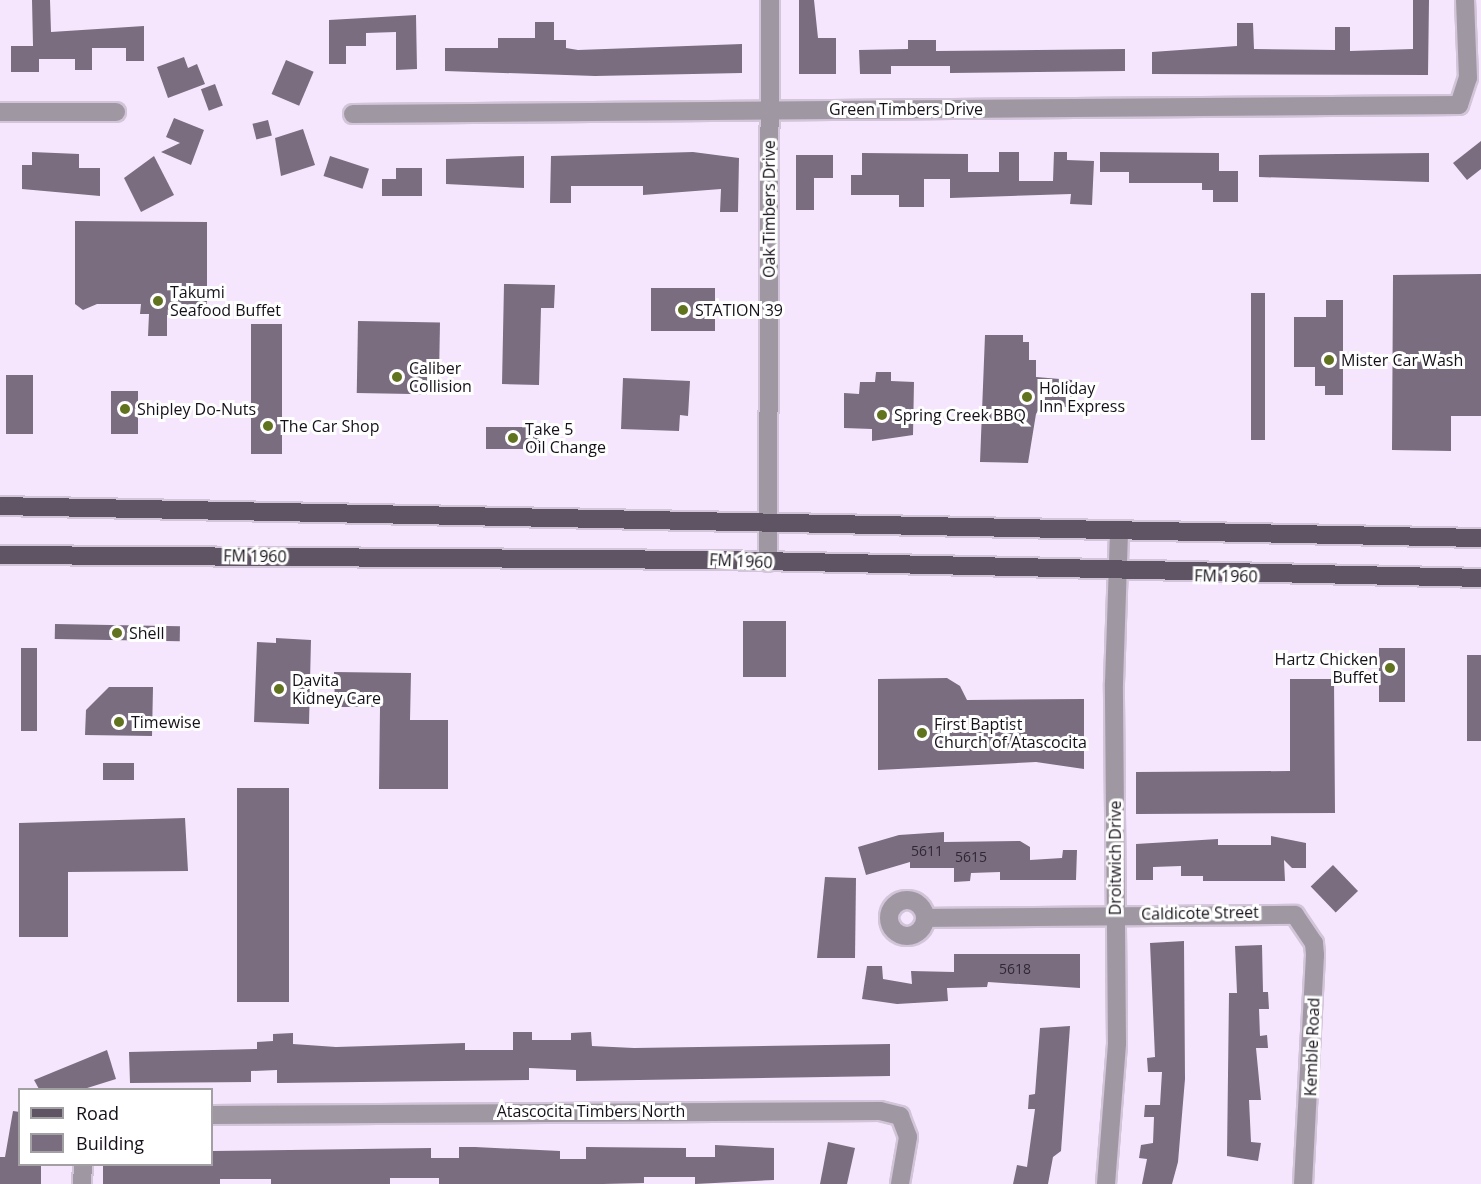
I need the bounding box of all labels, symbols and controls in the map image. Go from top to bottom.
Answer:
street label: Green Timbers Drive [829,99,983,119]
street label: Oak Timbers Drive [759,140,779,278]
place label: Takumi Seafood Buffet [170,282,281,320]
marker: Takumi Seafood Buffet [151,294,165,308]
place label: STATION 39 [695,300,783,320]
marker: STATION 39 [676,303,690,317]
place label: Mister Car Wash [1341,350,1463,370]
marker: Mister Car Wash [1322,353,1336,367]
place label: Caliber Collision [409,358,472,396]
marker: Caliber Collision [390,370,404,384]
place label: Holiday Inn Express [1039,378,1125,416]
marker: Holiday Inn Express [1020,390,1034,404]
place label: Shipley Do-Nuts [137,399,256,419]
marker: Shipley Do-Nuts [118,402,132,416]
place label: Spring Creek BBQ [894,405,1026,425]
marker: Spring Creek BBQ [875,408,889,422]
place label: The Car Shop [280,416,379,436]
marker: The Car Shop [261,419,275,433]
place label: Take 5 Oil Change [525,419,606,457]
marker: Take 5 Oil Change [506,431,520,445]
street label: FM 1960 [223,546,287,566]
street label: FM 1960 [709,550,773,572]
street label: FM 1960 [1194,566,1258,586]
place label: Shell [129,623,165,643]
marker: Shell [110,626,124,640]
place label: Hartz Chicken Buffet [1275,649,1378,687]
marker: Hartz Chicken Buffet [1383,661,1397,675]
place label: Davita Kidney Care [292,670,381,708]
marker: Davita Kidney Care [270,680,288,698]
place label: Timewise [131,712,201,732]
place label: First Baptist Church of Atascocita [934,714,1087,752]
marker: Timewise [112,715,126,729]
marker: First Baptist Church of Atascocita [915,726,929,740]
street label: Droitwich Drive [1105,801,1125,915]
house number: 5611 [911,843,943,859]
house number: 5615 [955,849,987,865]
street label: Caldicote Street [1141,902,1259,924]
house number: 5618 [999,961,1031,977]
street label: Kemble Road [1301,997,1323,1097]
legend [18,1088,213,1166]
text: Road [76,1101,119,1125]
street label: Atascocita Timbers North [497,1101,685,1121]
text: Building [76,1131,144,1155]

